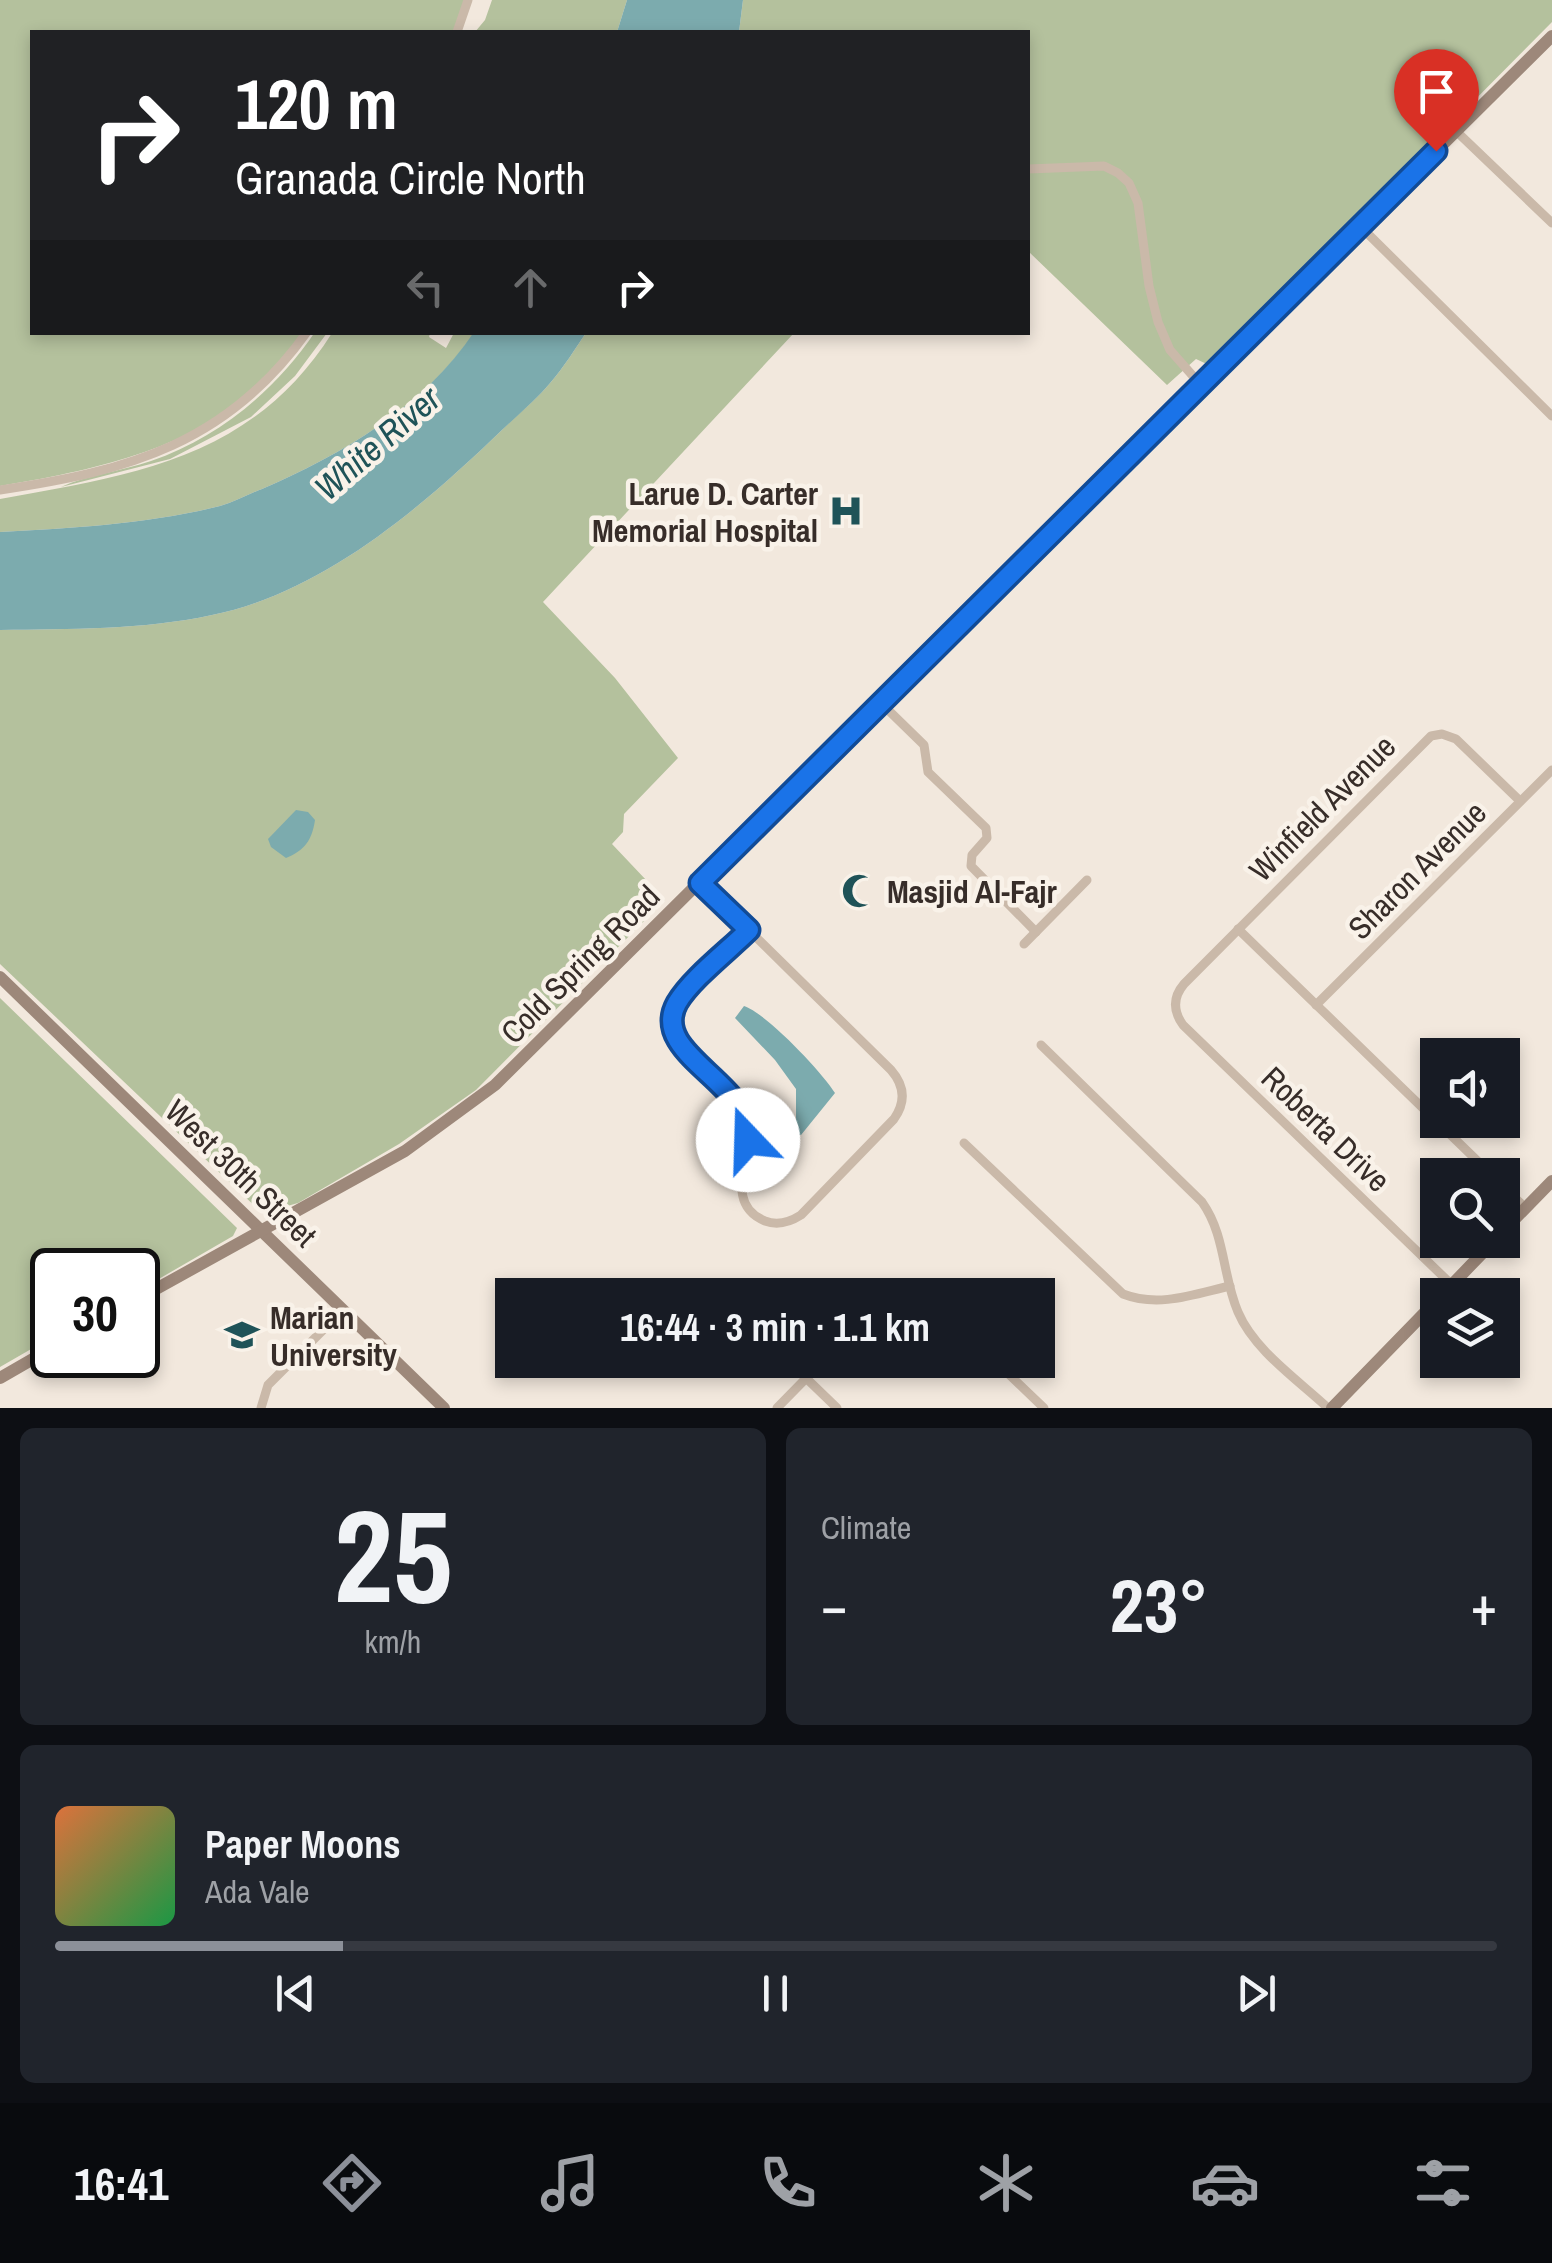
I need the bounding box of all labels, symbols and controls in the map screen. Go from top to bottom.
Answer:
pin [1394,49,1479,152]
text: 120 m [235,57,398,151]
icon: arrive [1409,64,1464,119]
icon: right [70,70,200,200]
text: Granada Circle North [235,147,586,208]
icon: left [398,260,453,315]
icon: ahead [503,260,558,315]
icon: right [608,260,663,315]
water label: White River [304,375,451,510]
place label: Larue D. Carter Memorial Hospital [592,472,819,552]
hospital icon: Larue D. Carter Memorial Hospital [827,492,865,530]
street label: Winfield Avenue [1239,725,1405,891]
street label: Sharon Avenue [1339,792,1495,948]
place label: Masjid Al-Fajr [887,870,1058,913]
mosque icon: Masjid Al-Fajr [840,872,878,910]
street label: Cold Spring Road [491,875,669,1053]
map controls [1420,1038,1520,1378]
button: sound [1420,1038,1520,1138]
street label: Roberta Drive [1252,1057,1400,1201]
position arrow [696,1088,800,1192]
street label: West 30th Street [156,1090,326,1256]
button: search [1420,1158,1520,1258]
speed limit sign: 30 [30,1248,160,1378]
button: layers [1420,1278,1520,1378]
place label: Marian University [270,1296,397,1376]
text: 16:44 · 3 min · 1.1 km [620,1302,930,1353]
school or university icon: Marian University [223,1316,261,1354]
text: 25 [334,1467,452,1643]
text: Climate [821,1506,911,1549]
text: 23° [1110,1554,1208,1655]
text: − [821,1568,847,1642]
text: + [1471,1568,1497,1642]
text: km/h [365,1620,421,1663]
text: Paper Moons [205,1819,401,1870]
text: Ada Vale [205,1870,310,1913]
icon: previous [268,1966,323,2021]
icon: pause [748,1966,803,2021]
icon: next [1229,1966,1284,2021]
icon: directions [317,2148,387,2218]
icon: music [535,2148,605,2218]
icon: phone [753,2148,823,2218]
icon: climate [971,2148,1041,2218]
icon: car [1190,2148,1260,2218]
icon: filters [1408,2148,1478,2218]
text: 16:41 [74,2153,168,2214]

